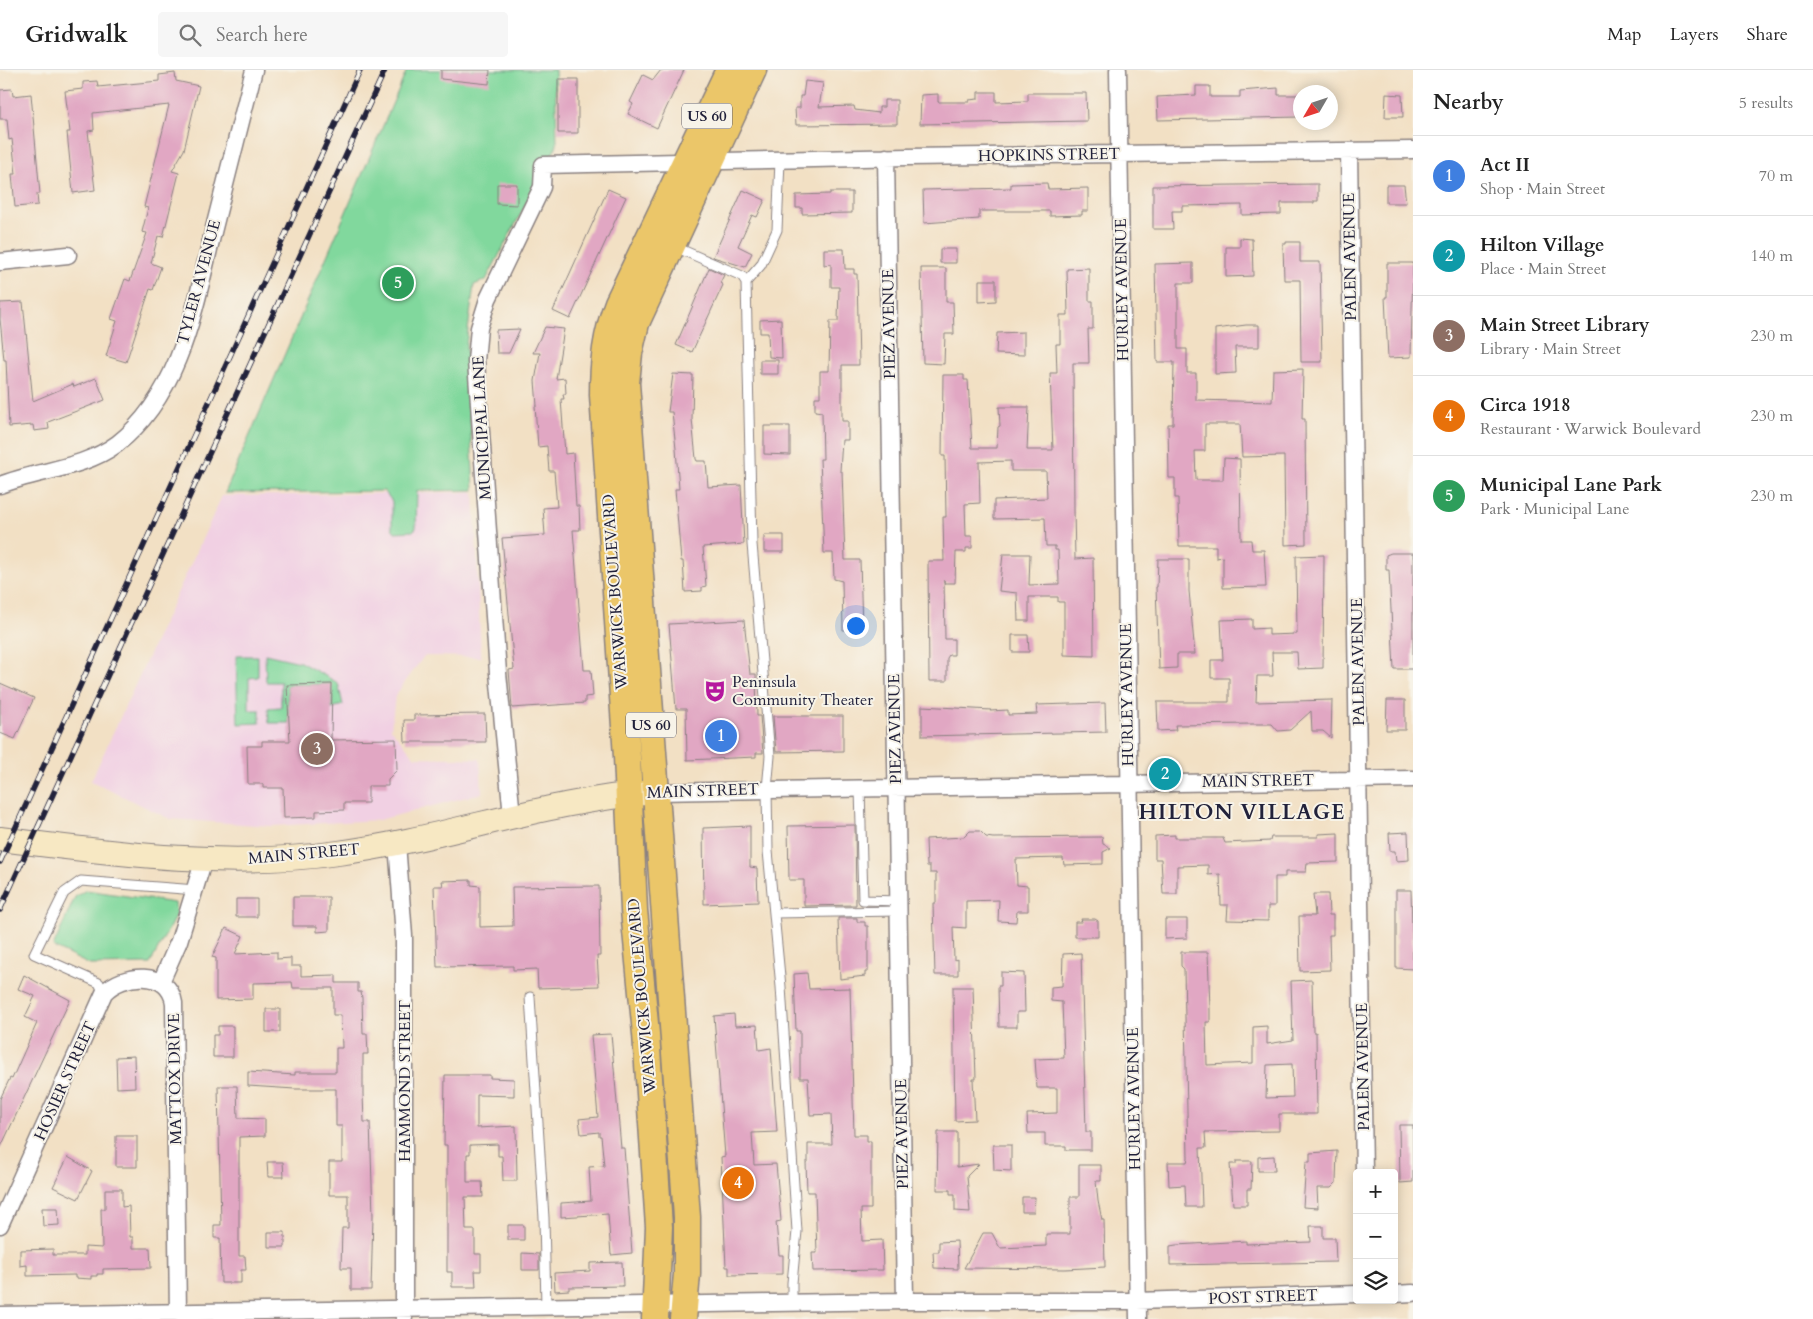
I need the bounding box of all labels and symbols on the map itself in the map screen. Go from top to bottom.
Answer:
north arrow [1293,85,1338,130]
road number: US 60 [682,104,732,128]
street label: HOPKINS STREET [978,143,1121,167]
street label: PALEN AVENUE [1338,193,1362,321]
street label: TYLER AVENUE [172,217,226,347]
street label: HURLEY AVENUE [1110,218,1134,362]
pin: 5 [382,264,414,302]
street label: PIEZ AVENUE [877,269,901,379]
street label: MUNICIPAL LANE [467,355,497,501]
street label: WARWICK BOULEVARD [597,493,633,692]
street label: PALEN AVENUE [1346,598,1370,726]
your location [843,613,869,639]
street label: HURLEY AVENUE [1115,623,1139,767]
place label: Peninsula Community Theater [732,671,873,711]
street label: PIEZ AVENUE [883,674,907,784]
theatre icon: Peninsula Community Theater [702,678,728,704]
road number: US 60 [626,712,676,738]
pin: 1 [705,717,737,755]
pin: 3 [301,730,333,768]
pin: 2 [1149,755,1181,793]
street label: MAIN STREET [1202,769,1315,793]
street label: MAIN STREET [647,778,760,804]
district label: HILTON VILLAGE [1139,798,1345,827]
street label: MAIN STREET [247,838,361,870]
street label: WARWICK BOULEVARD [622,897,662,1096]
street label: HAMMOND STREET [394,1000,416,1162]
street label: PALEN AVENUE [1351,1003,1375,1131]
street label: MATTOX DRIVE [163,1013,187,1145]
street label: HOSIER STREET [29,1018,101,1144]
street label: HURLEY AVENUE [1122,1027,1146,1171]
street label: PIEZ AVENUE [890,1079,914,1189]
pin: 4 [722,1164,754,1202]
street label: POST STREET [1208,1284,1318,1310]

